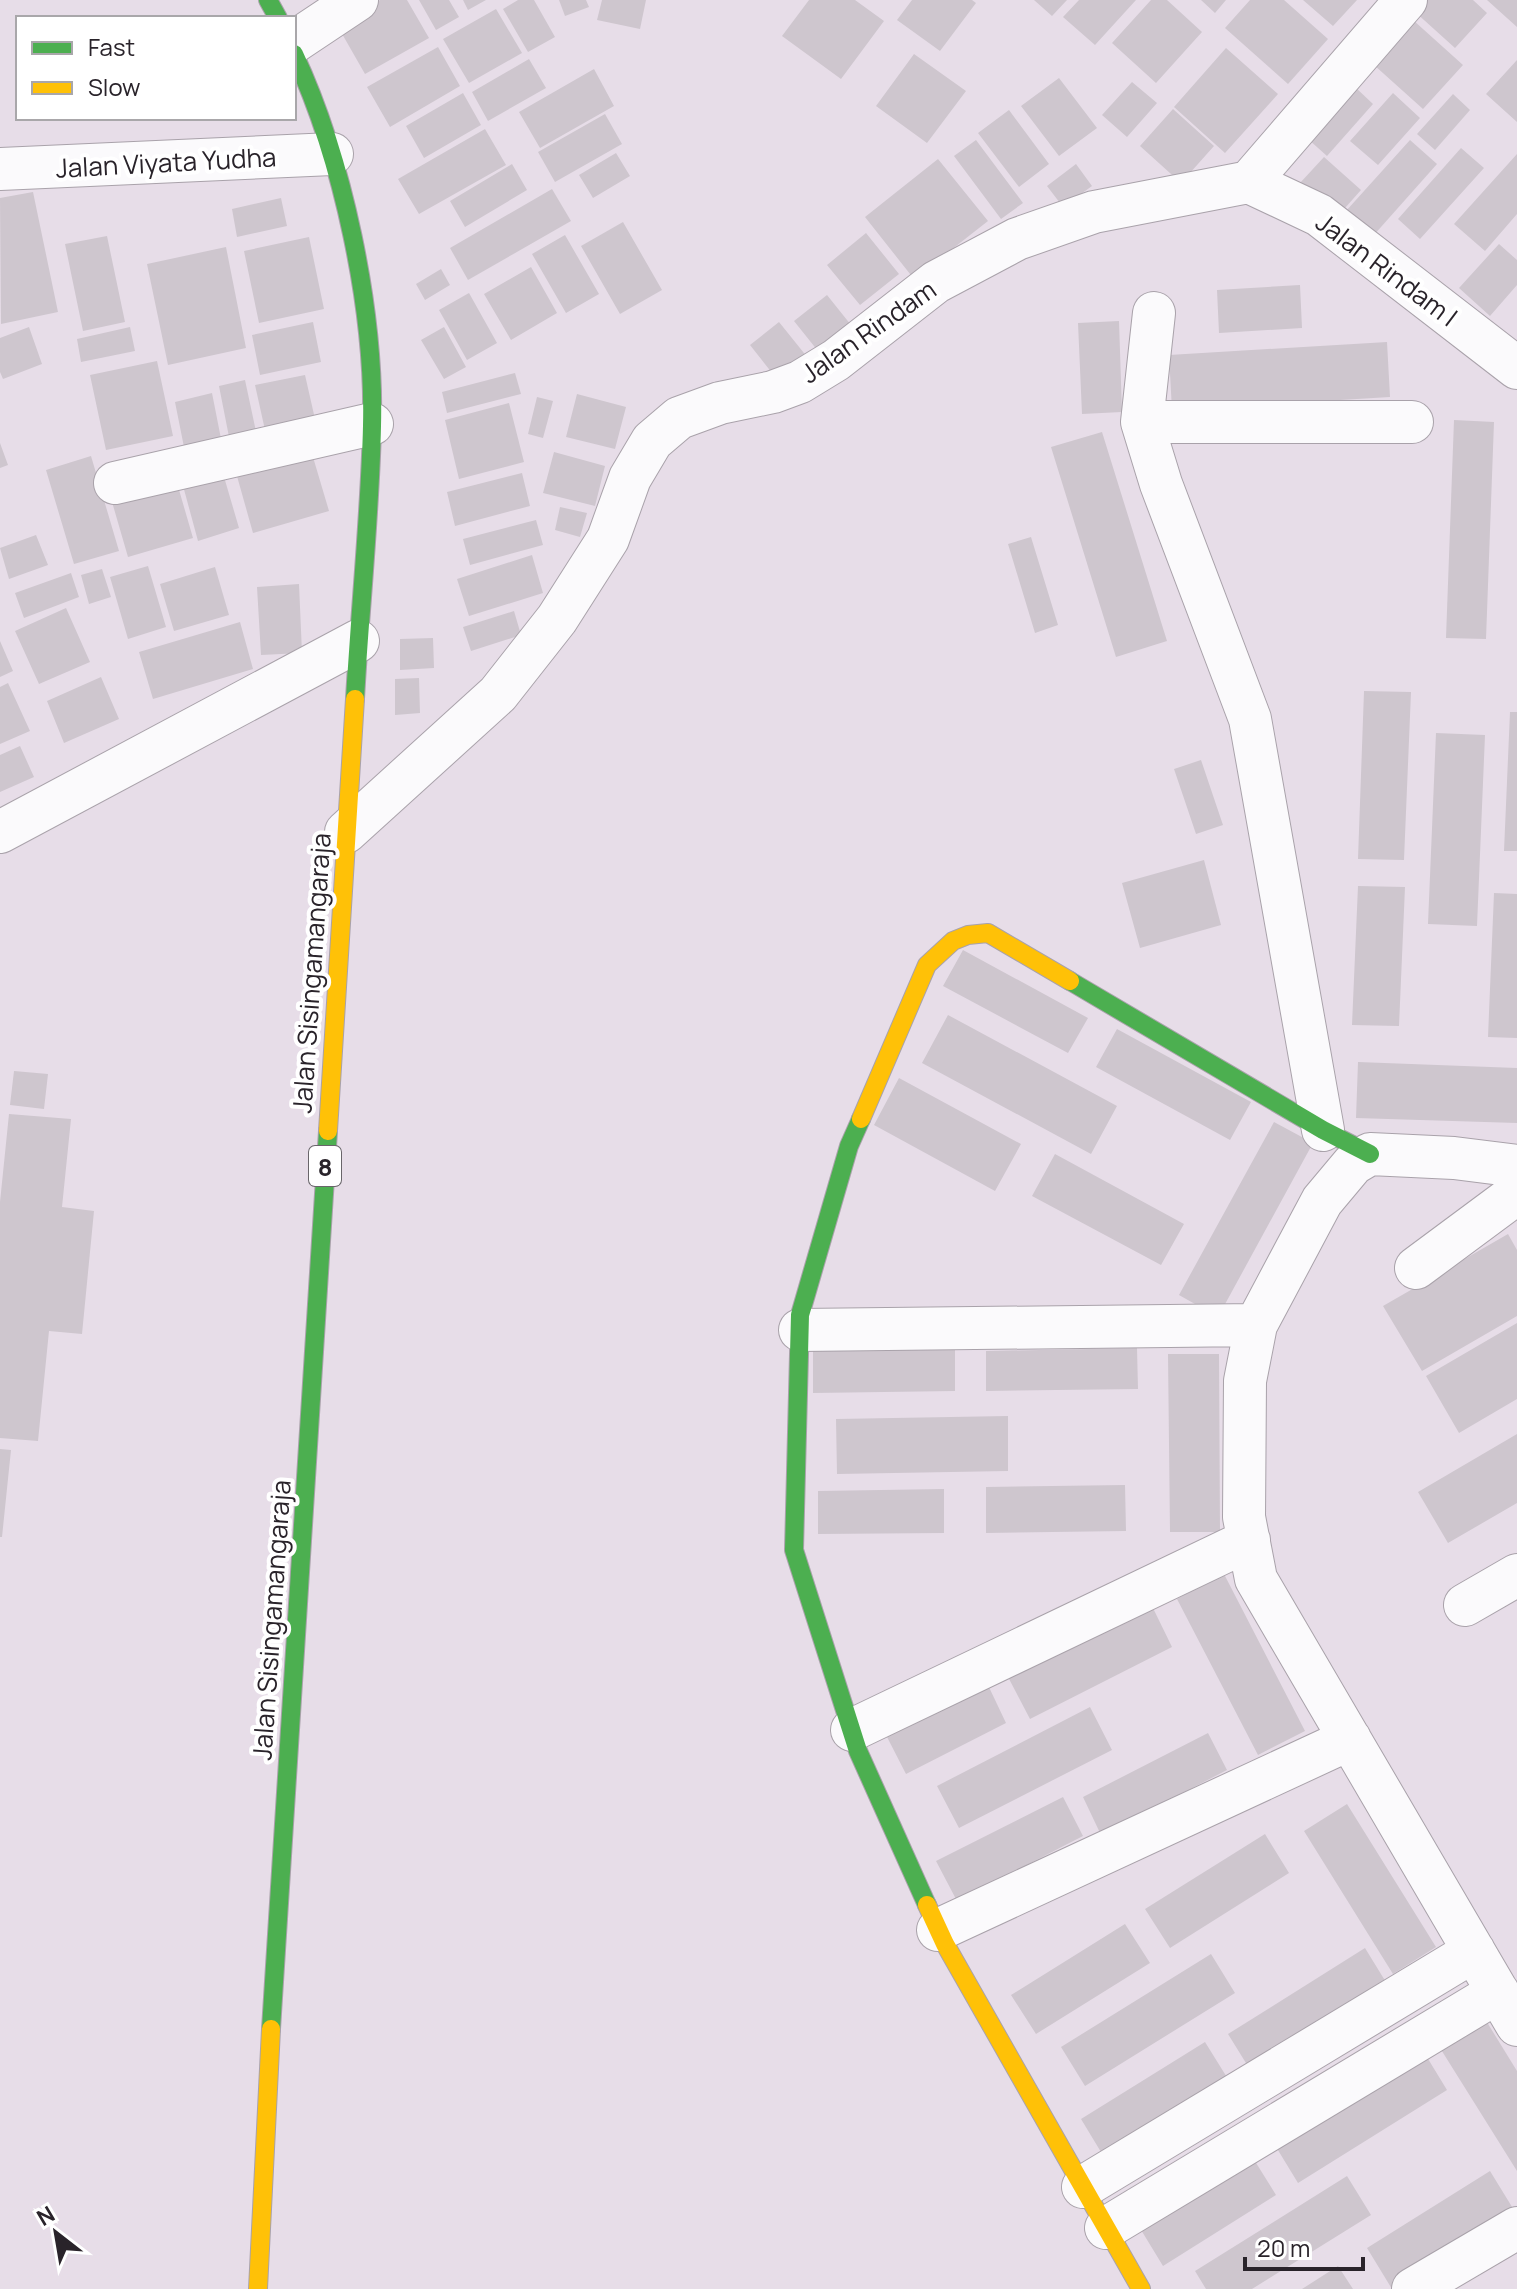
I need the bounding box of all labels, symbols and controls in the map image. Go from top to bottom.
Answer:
legend [16,16,296,120]
text: Fast [88,30,135,63]
text: Slow [88,70,141,103]
street label: Jalan Viyata Yudha [55,138,277,186]
street label: Jalan Rindam I [1309,204,1465,334]
street label: Jalan Rindam [793,271,943,391]
street label: Jalan Sisingamangaraja [283,832,339,1114]
road number: 8 [309,1146,341,1186]
street label: Jalan Sisingamangaraja [243,1479,299,1761]
north arrow [16,2193,96,2273]
text: N [31,2199,60,2233]
scale bar [1245,2221,1363,2271]
text: 20 m [1257,2231,1310,2264]

